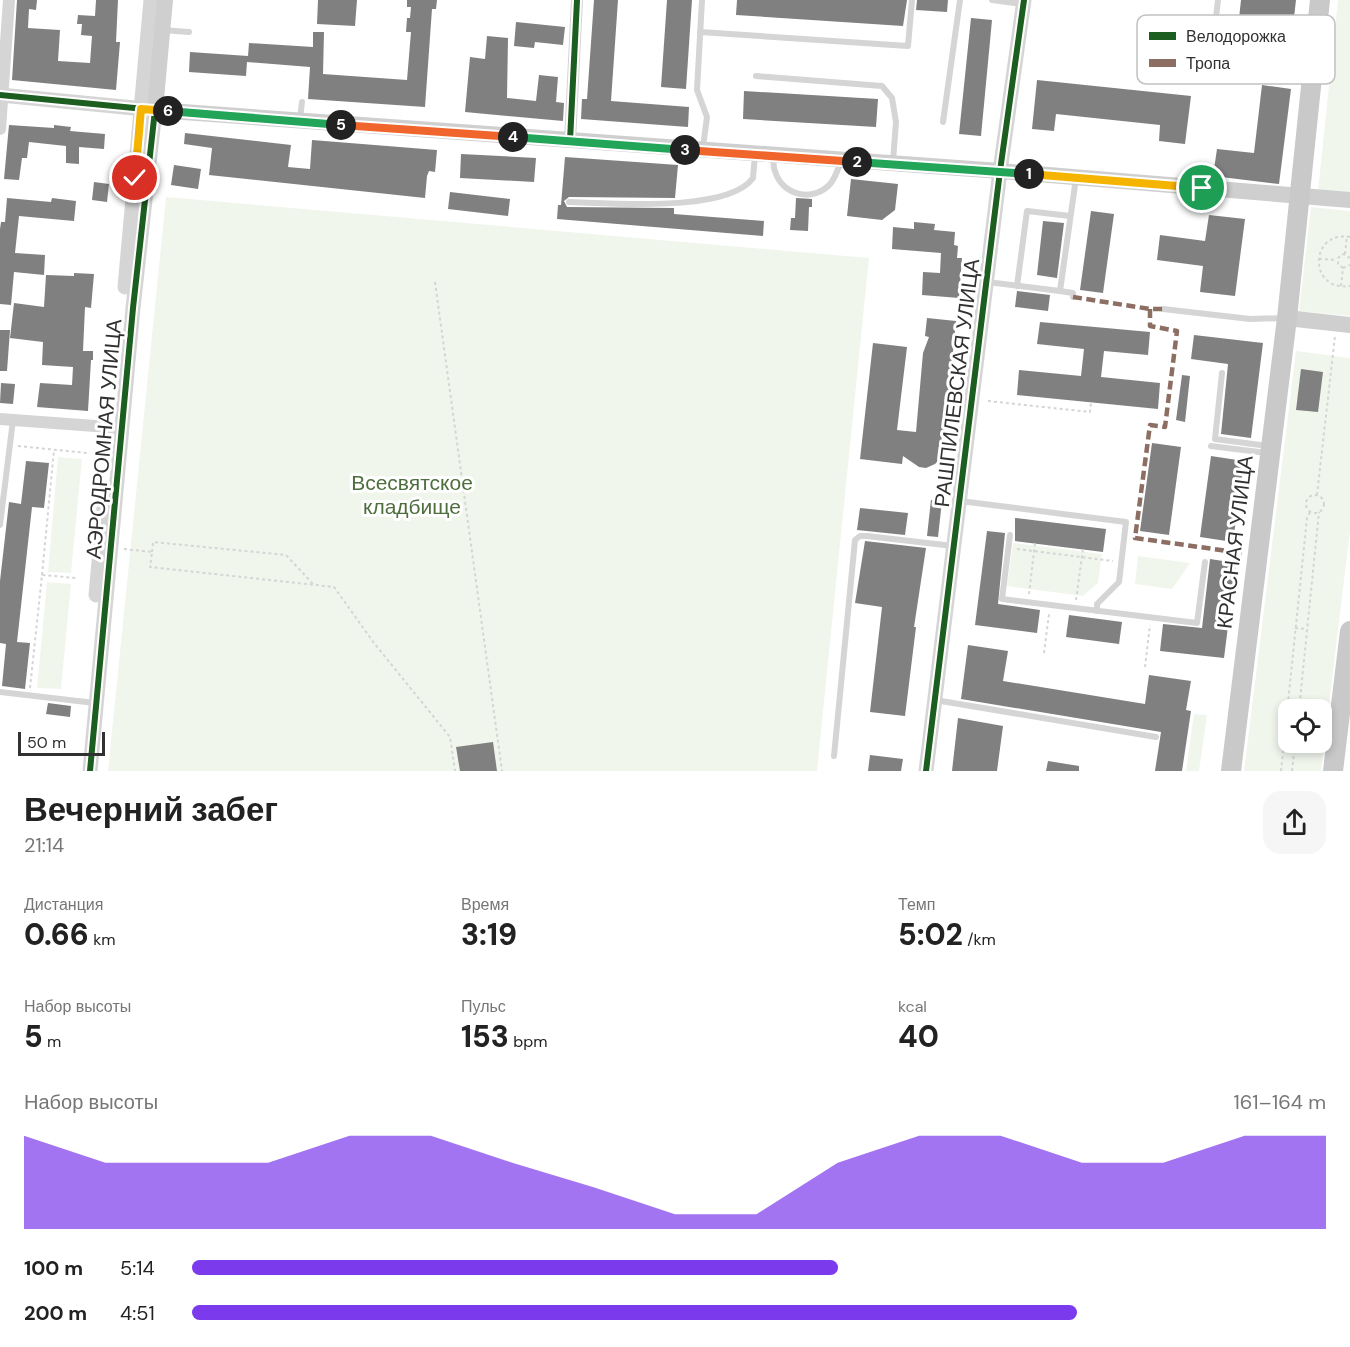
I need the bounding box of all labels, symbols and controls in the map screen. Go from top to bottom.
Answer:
legend [1137,15,1335,84]
text: Велодорожка [1186,26,1286,47]
text: Тропа [1186,53,1230,74]
pin: 6 [153,96,183,126]
text: 6 [163,100,173,121]
pin: 5 [326,110,356,140]
text: 5 [336,114,346,135]
pin: 4 [498,122,528,152]
text: 4 [508,126,518,147]
pin: 3 [670,135,700,165]
text: 3 [680,139,690,160]
pin: 2 [842,147,872,177]
text: 2 [852,151,862,172]
pin [109,152,160,203]
pin: 1 [1014,159,1044,189]
icon: check [118,161,151,194]
pin [1176,162,1227,213]
text: 1 [1026,163,1032,184]
icon: arrive [1185,171,1218,204]
street label: РАШПИЛЕВСКАЯ УЛИЦА [928,257,986,509]
street label: АЭРОДРОМНАЯ УЛИЦА [80,318,128,560]
street label: КРАСНАЯ УЛИЦА [1210,454,1260,630]
park label: Всесвятское кладбище [351,469,473,521]
map controls [1278,699,1332,753]
button: locate [1278,699,1332,753]
scale bar [18,729,105,756]
text: 50 m [27,732,66,753]
text: Вечерний забег [24,788,278,831]
button: share [1263,791,1326,854]
text: 21:14 [24,832,64,858]
text: Дистанция [24,894,103,915]
text: Время [461,894,509,915]
text: Темп [898,894,935,915]
text: 0.66 [24,915,89,954]
text: 3:19 [461,915,517,954]
text: 5:02 [898,915,963,954]
text: km [89,929,116,950]
text: /km [963,929,996,950]
text: Набор высоты [24,996,131,1017]
text: Пульс [461,996,506,1017]
text: kcal [898,996,927,1017]
text: 5 [24,1017,43,1056]
text: 153 [461,1017,509,1056]
text: 40 [898,1017,939,1056]
text: m [43,1031,61,1052]
text: bpm [509,1031,547,1052]
text: Набор высоты [24,1089,158,1115]
text: 161–164 m [1234,1089,1326,1115]
text: 100 m [24,1255,83,1281]
text: 5:14 [120,1255,155,1281]
text: 200 m [24,1300,87,1326]
text: 4:51 [120,1300,155,1326]

